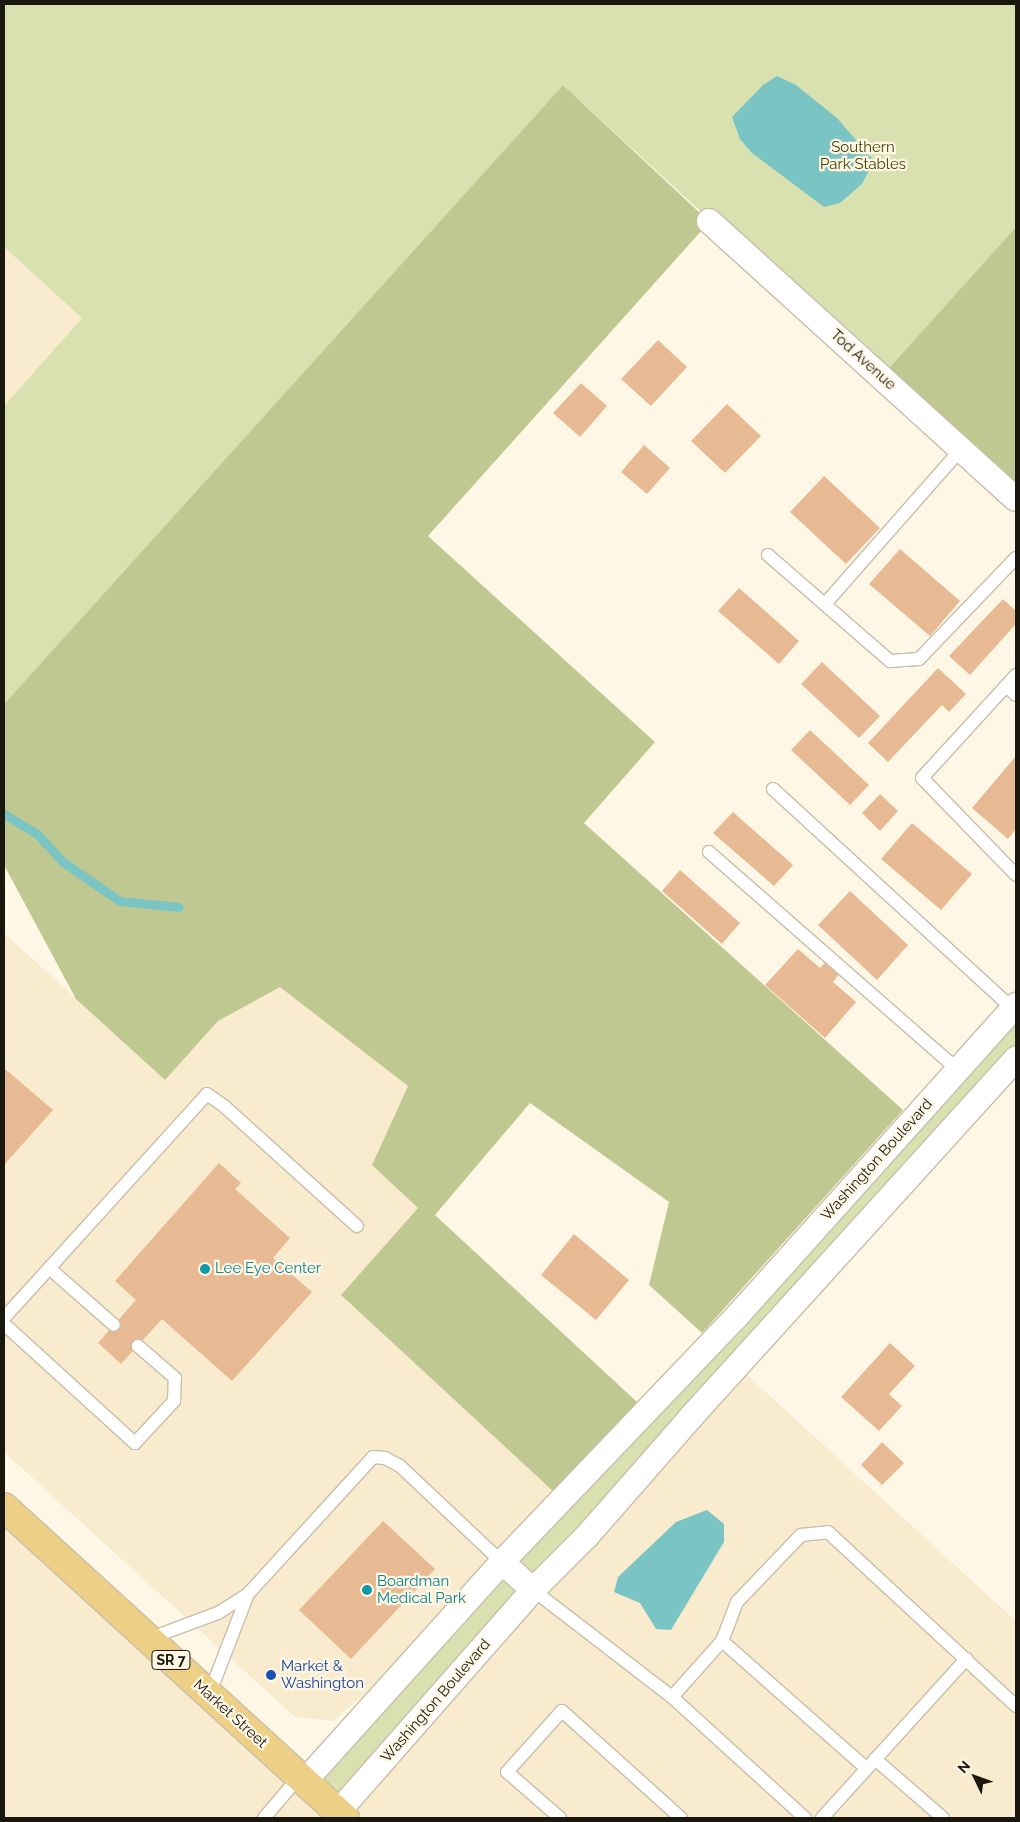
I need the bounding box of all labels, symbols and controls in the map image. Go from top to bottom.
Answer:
park label: Southern Park Stables [820,138,906,173]
street label: Tod Avenue [826,326,900,394]
street label: Washington Boulevard [818,1095,936,1225]
place label: Lee Eye Center [215,1260,321,1278]
marker: Lee Eye Center [199,1263,211,1275]
place label: Boardman Medical Park [377,1572,466,1607]
marker: Boardman Medical Park [361,1584,373,1596]
street label: Washington Boulevard [378,1636,494,1766]
road number: SR 7 [151,1648,191,1672]
place label: Market & Washington [281,1657,364,1692]
marker: Market & Washington [265,1669,277,1681]
street label: Market Street [189,1676,271,1752]
north arrow [950,1752,1000,1802]
text: N [954,1758,973,1776]

